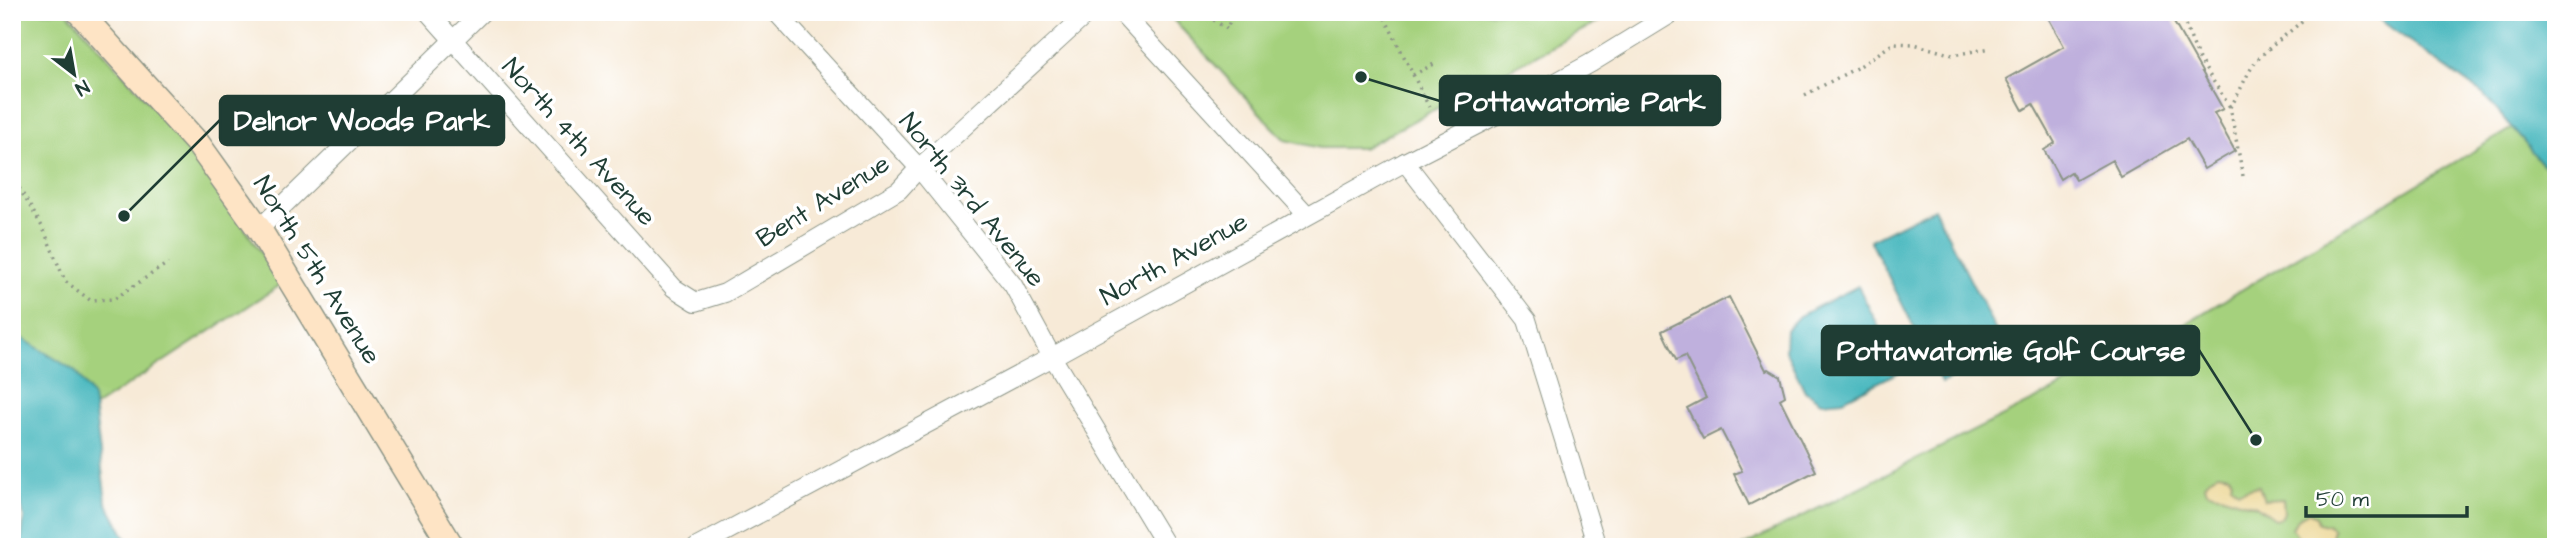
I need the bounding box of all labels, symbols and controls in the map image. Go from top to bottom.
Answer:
north arrow [38,38,108,108]
street label: North 4th Avenue [494,50,664,234]
text: N [70,73,94,102]
callout: Pottawatomie Park [1440,76,1720,125]
text: Pottawatomie Park [1454,83,1707,122]
callout: Delnor Woods Park [220,96,504,145]
text: Delnor Woods Park [234,102,491,141]
street label: North 3rd Avenue [890,105,1054,295]
street label: Bent Avenue [749,146,897,256]
street label: North 5th Avenue [245,169,389,371]
street label: North Avenue [1094,204,1254,314]
callout: Pottawatomie Golf Course [1822,326,2199,375]
text: Pottawatomie Golf Course [1837,332,2185,371]
scale bar [2306,475,2466,519]
text: 50 m [2316,485,2370,514]

